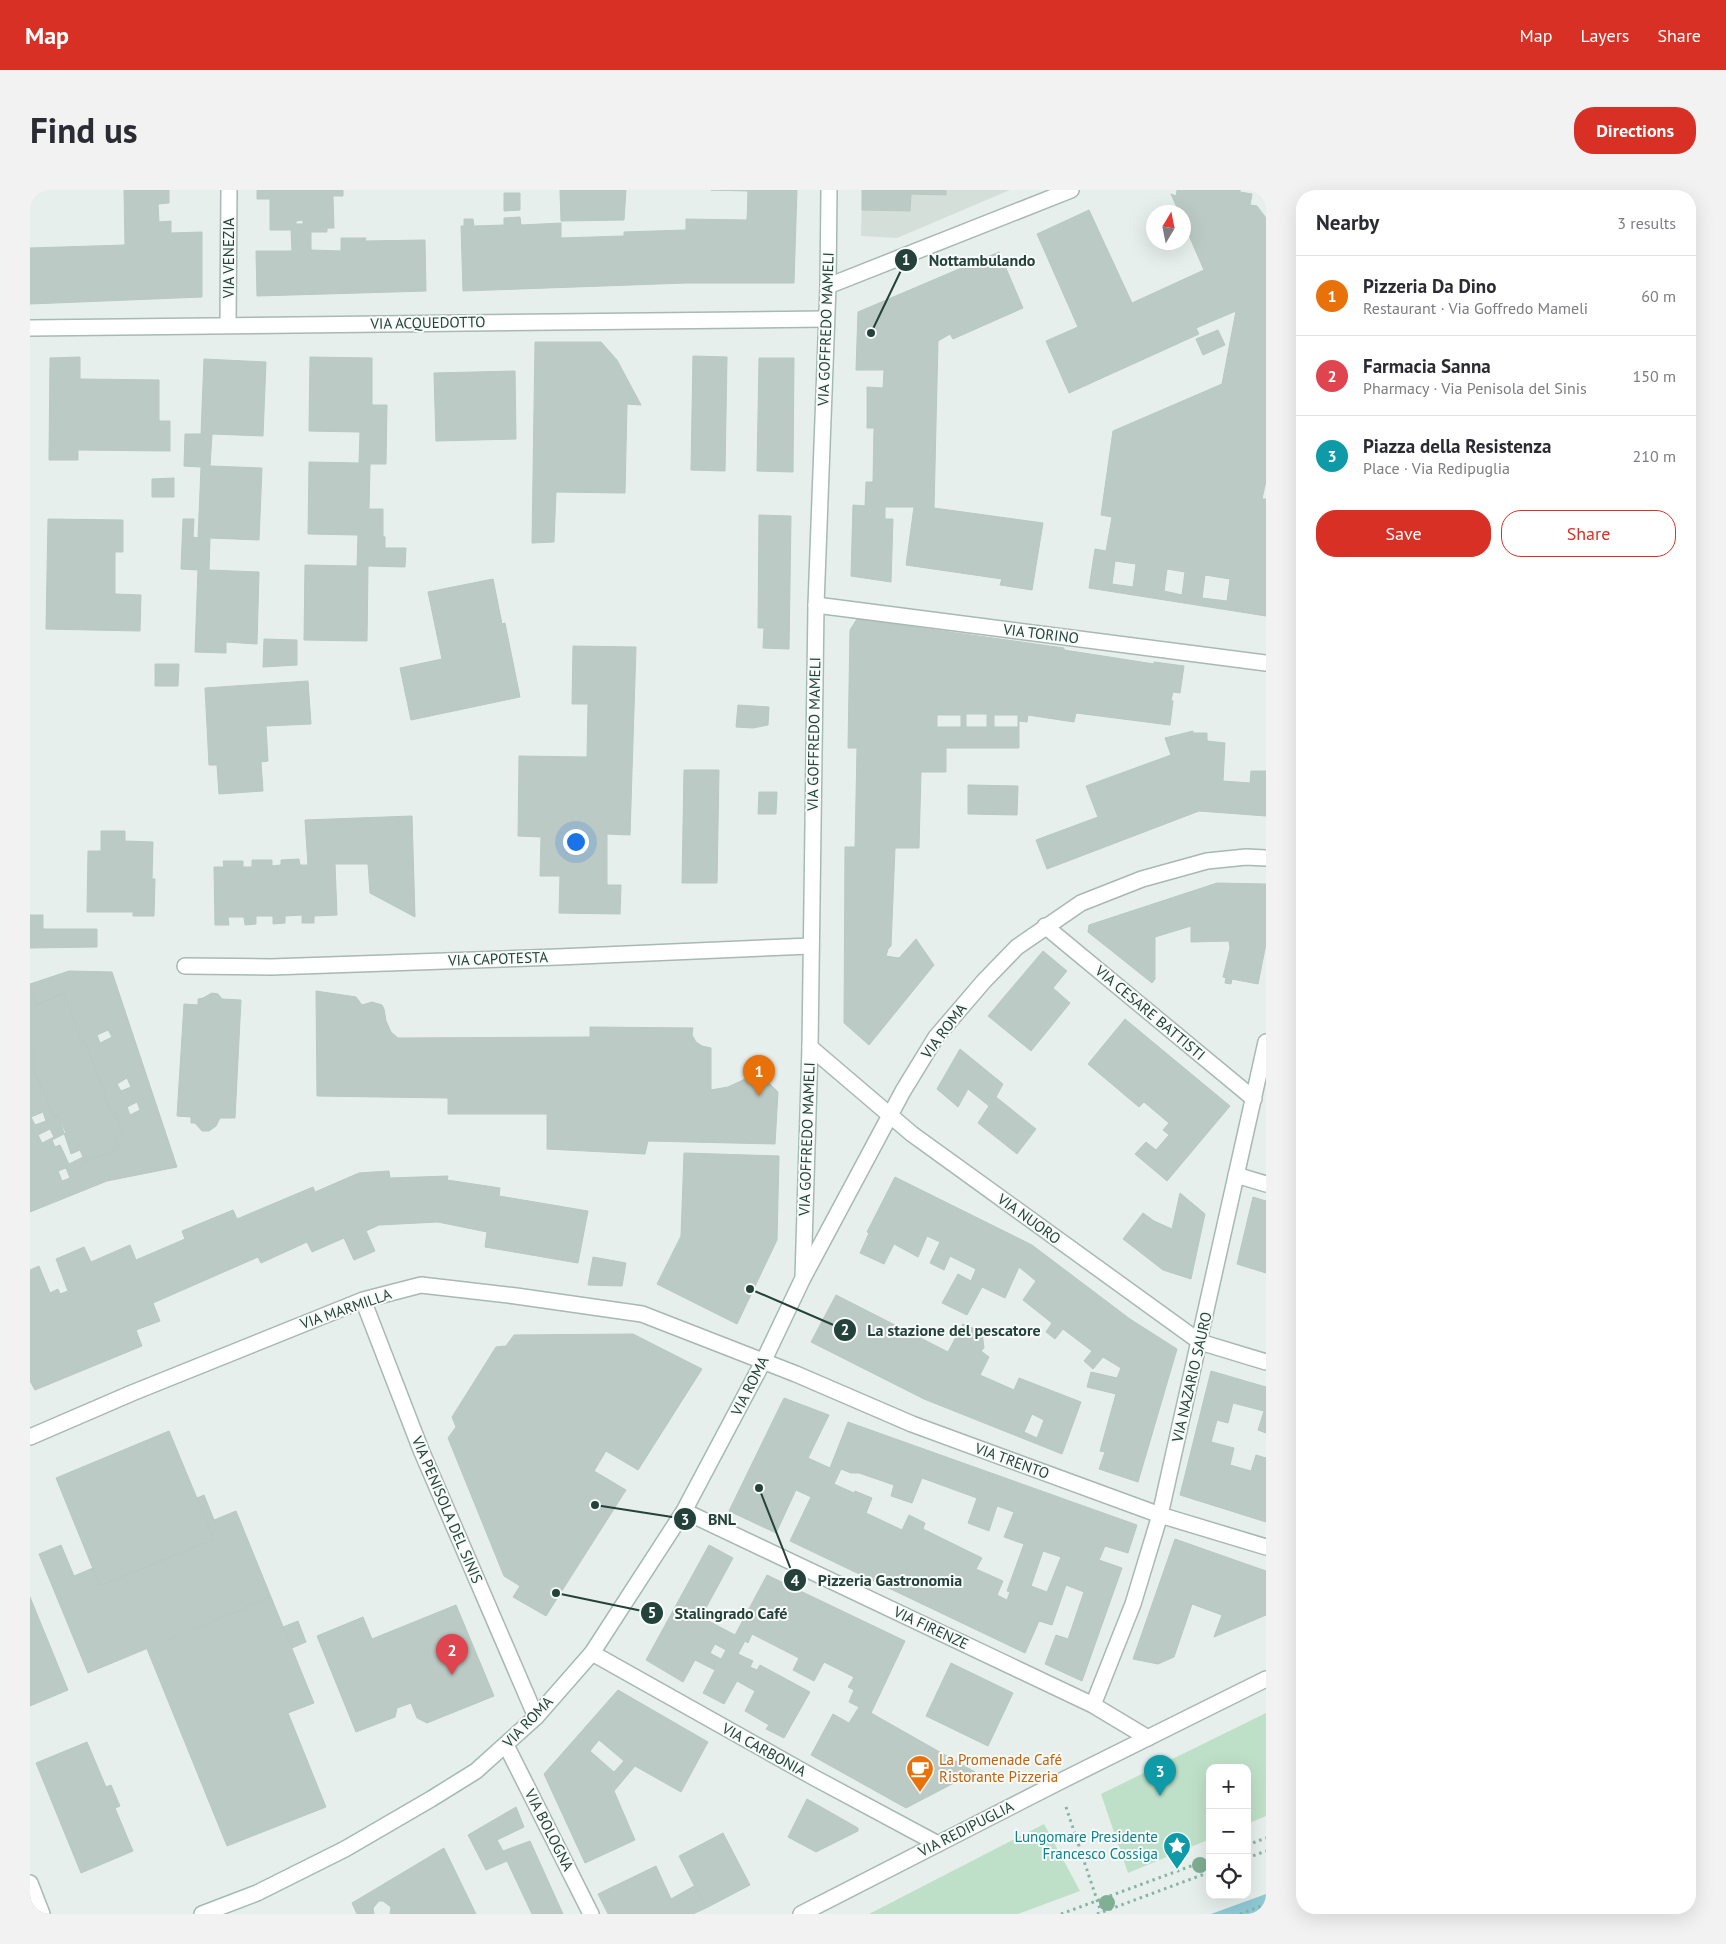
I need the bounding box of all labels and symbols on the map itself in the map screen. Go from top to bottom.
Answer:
north arrow [1146,205,1191,250]
street label: VIA VENEZIA [219,217,238,299]
callout: Nottambulando [894,245,1046,276]
text: 1 [902,250,910,269]
text: Nottambulando [929,250,1036,270]
street label: VIA GOFFREDO MAMELI [813,252,838,407]
street label: VIA ACQUEDOTTO [369,312,486,333]
street label: VIA TORINO [1001,619,1080,648]
street label: VIA GOFFREDO MAMELI [803,657,824,812]
your location [563,829,589,855]
street label: VIA CAPOTESTA [447,947,549,970]
street label: VIA CESARE BATTISTI [1091,960,1209,1064]
street label: VIA ROMA [916,999,971,1063]
pin: 1 [743,1055,775,1096]
street label: VIA GOFFREDO MAMELI [794,1062,819,1217]
street label: VIA NUORO [993,1189,1065,1248]
street label: VIA MARMILLA [297,1284,394,1333]
street label: VIA NAZARIO SAURO [1167,1310,1216,1445]
callout: La stazione del pescatore [832,1314,1051,1345]
text: 2 [841,1320,849,1339]
text: La stazione del pescatore [867,1320,1041,1340]
street label: VIA ROMA [726,1353,773,1420]
street label: VIA PENISOLA DEL SINIS [407,1432,487,1586]
street label: VIA TRENTO [971,1438,1052,1483]
callout: BNL [672,1504,746,1535]
text: BNL [708,1509,737,1529]
text: 3 [681,1510,689,1529]
callout: Pizzeria Gastronomia [783,1565,972,1596]
text: Pizzeria Gastronomia [818,1570,962,1590]
text: 4 [791,1571,800,1590]
callout: Stalingrado Café [639,1598,797,1629]
street label: VIA FIRENZE [890,1602,972,1653]
text: 5 [648,1603,656,1622]
text: Stalingrado Café [675,1603,787,1623]
pin: 2 [436,1634,468,1675]
street label: VIA ROMA [498,1692,557,1752]
street label: VIA CARBONIA [718,1718,810,1781]
place label: La Promenade Café Ristorante Pizzeria [939,1750,1062,1786]
cafe icon: La Promenade Café Ristorante Pizzeria [905,1754,935,1793]
pin: 3 [1144,1755,1176,1796]
street label: VIA BOLOGNA [520,1785,578,1874]
street label: VIA REDIPUGLIA [914,1796,1017,1861]
place label: Lungomare Presidente Francesco Cossiga [1014,1827,1158,1863]
place icon: Lungomare Presidente Francesco Cossiga [1162,1831,1192,1870]

